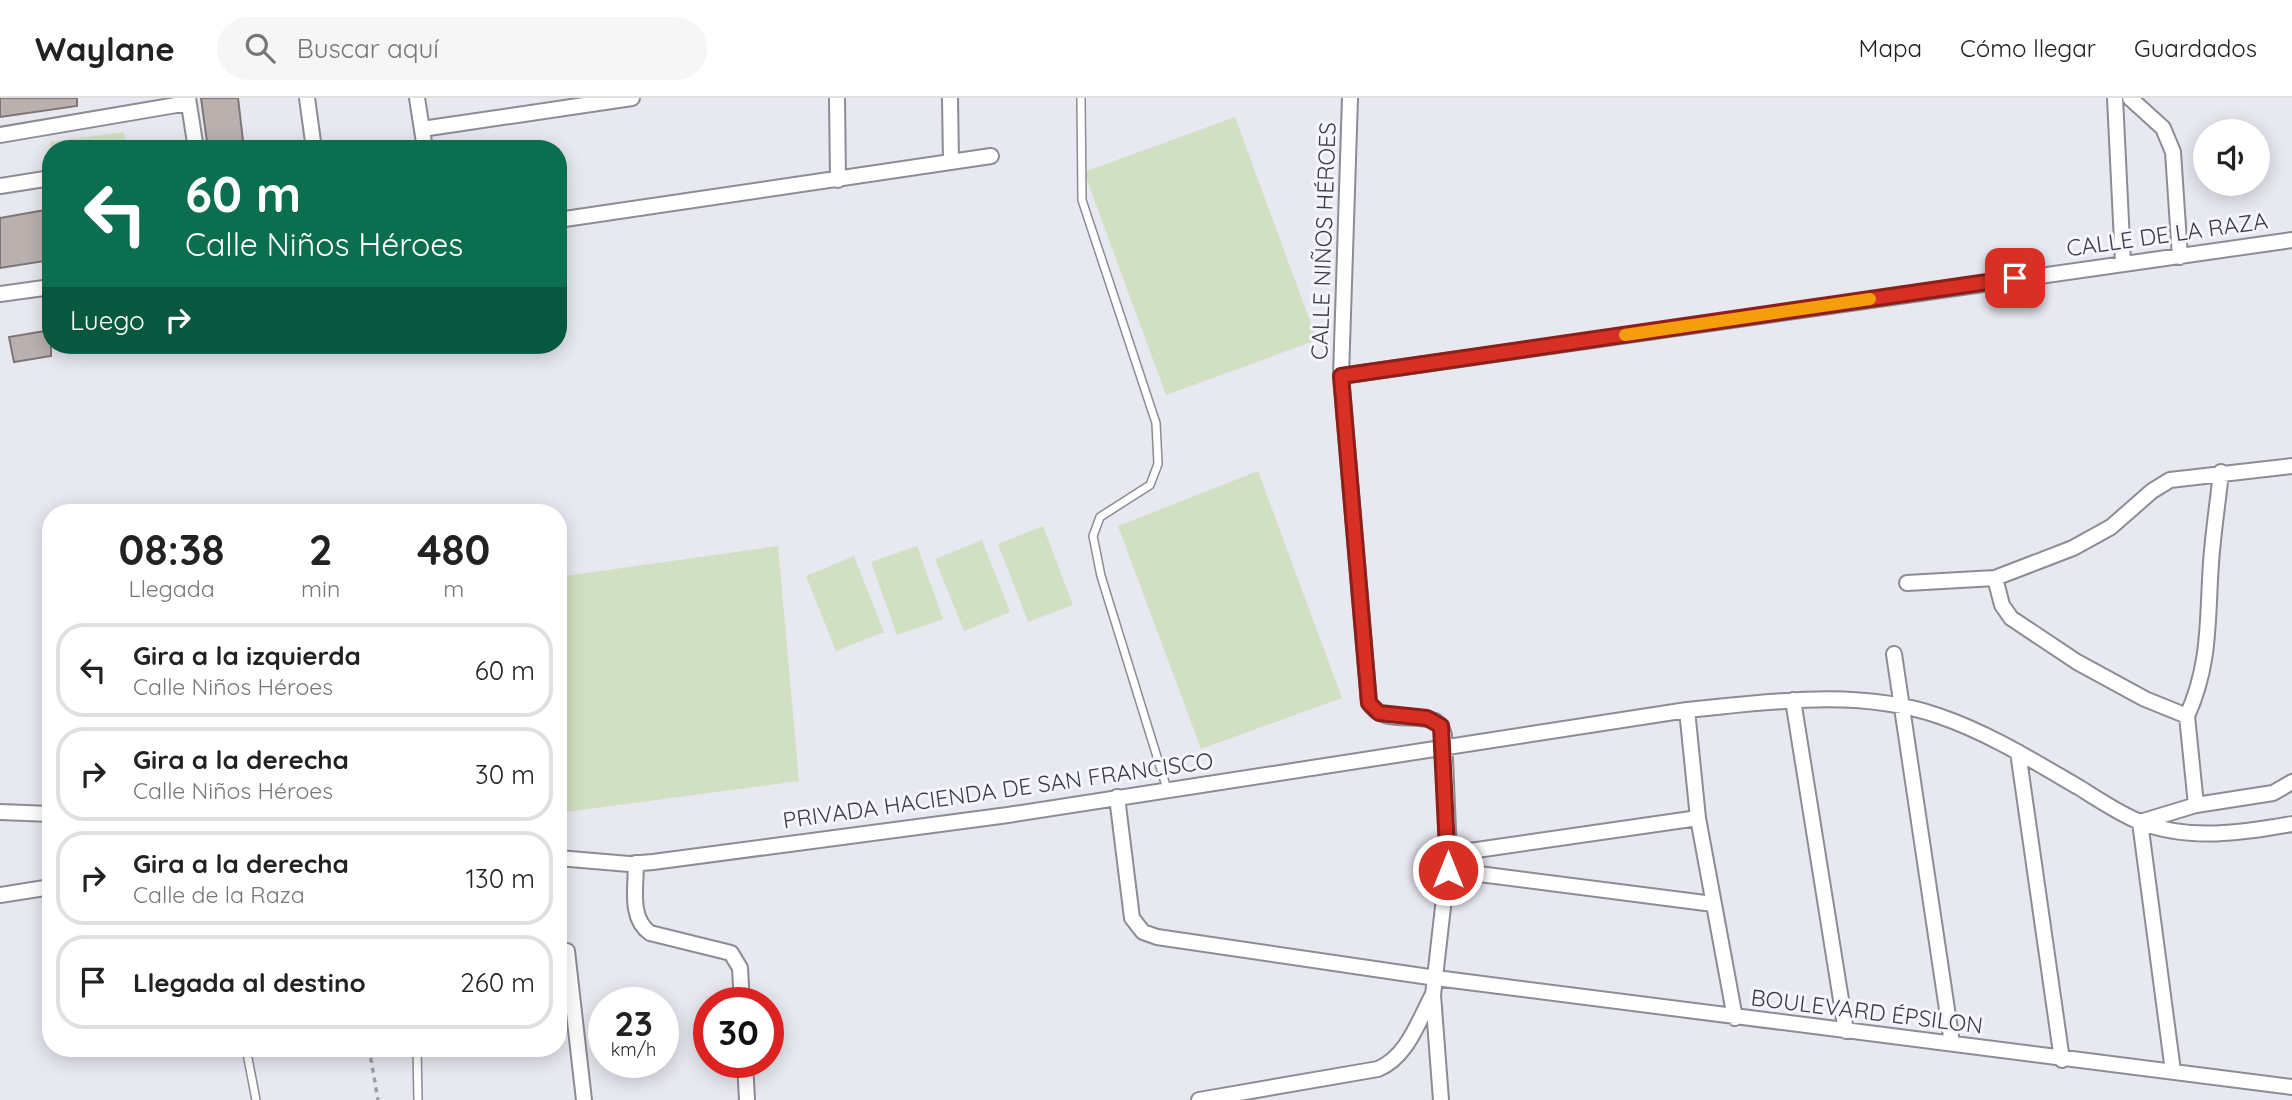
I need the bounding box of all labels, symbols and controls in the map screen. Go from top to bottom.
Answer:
search box [217,17,707,80]
text: Waylane [35,28,175,69]
icon: search [241,29,279,67]
text: Buscar aquí [297,32,439,65]
text: Mapa [1859,33,1922,63]
text: Cómo llegar [1960,33,2096,63]
text: Guardados [2134,33,2257,63]
map controls [2193,119,2270,196]
button: sound [2193,119,2270,196]
street label: CALLE NIÑOS HÉROES [1304,121,1342,361]
text: 60 m [185,163,301,224]
icon: left [70,168,161,259]
street label: CALLE DE LA RAZA [2064,206,2270,262]
text: Calle Niños Héroes [185,224,463,264]
pin [1985,248,2045,308]
icon: arrive [1996,259,2034,297]
icon: right [159,301,197,339]
text: Luego [70,304,145,337]
text: 08:38 [119,523,224,576]
text: 2 [309,523,333,576]
text: 480 [417,523,490,576]
text: Llegada [128,574,215,603]
text: min [301,574,340,603]
text: m [443,574,464,603]
text: Gira a la izquierda [133,639,361,672]
icon: left [74,651,112,689]
text: 60 m [475,654,535,687]
text: Calle Niños Héroes [133,672,333,701]
text: Gira a la derecha [133,743,349,776]
street label: PRIVADA HACIENDA DE SAN FRANCISCO [781,745,1215,835]
icon: right [74,755,112,793]
text: 30 m [475,758,535,791]
text: Calle Niños Héroes [133,776,333,805]
position arrow [1411,833,1485,907]
text: Gira a la derecha [133,847,349,880]
icon: right [74,859,112,897]
text: 130 m [465,862,535,895]
text: Calle de la Raza [133,880,305,909]
icon: arrive [74,963,112,1001]
text: Llegada al destino [133,966,366,999]
text: 260 m [460,966,535,999]
street label: BOULEVARD ÉPSILON [1749,982,1985,1040]
speed limit sign: 30 [693,987,784,1078]
text: 23 [614,1001,653,1045]
text: km/h [611,1038,656,1061]

